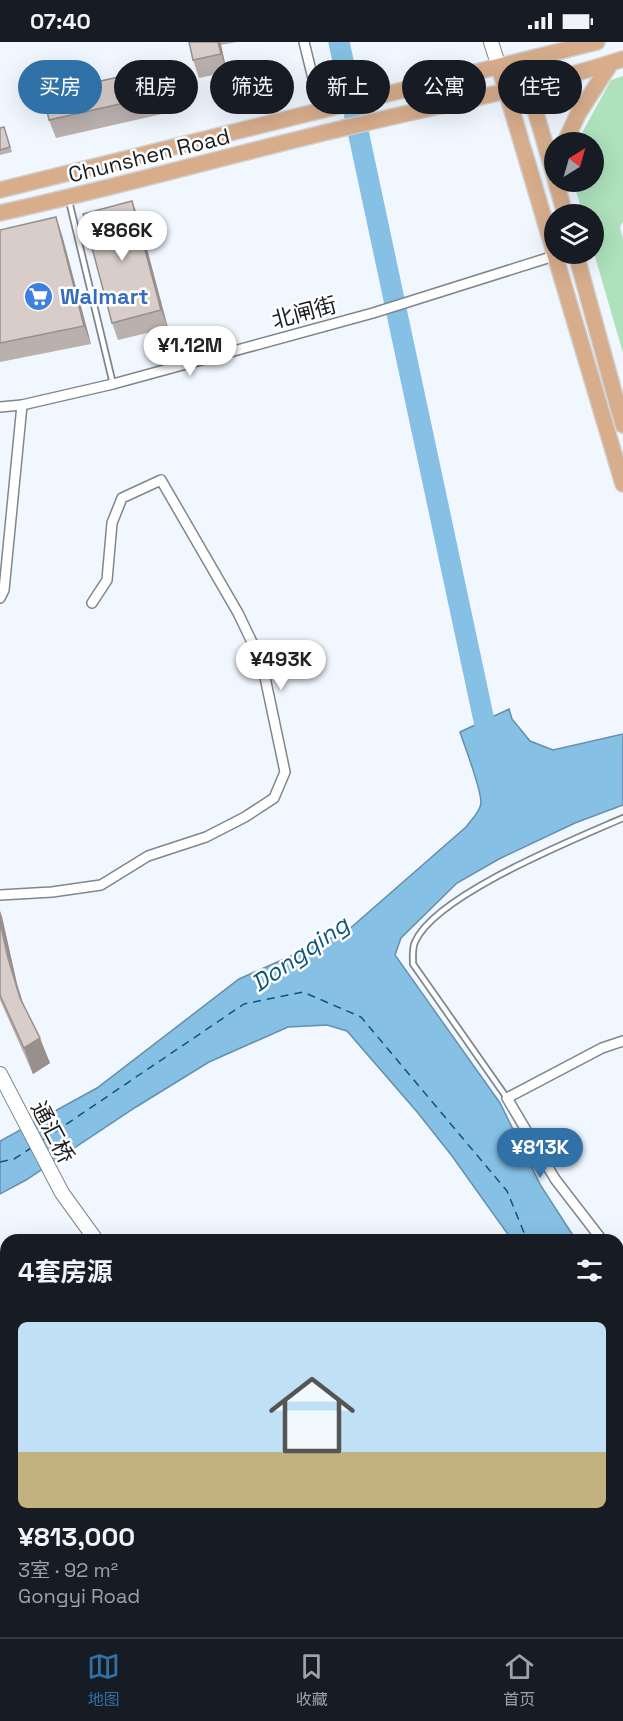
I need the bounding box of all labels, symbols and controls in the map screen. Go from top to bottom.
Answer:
text: 07:40 [30,7,91,35]
chip: 买房 [18,60,102,114]
chip: 租房 [114,60,198,114]
chip: 筛选 [210,60,294,114]
chip: 新上 [306,60,390,114]
chip: 公寓 [402,60,486,114]
chip: 住宅 [498,60,582,114]
street label: Chunshen Road [65,121,233,189]
north arrow [544,132,604,192]
map controls [544,132,604,264]
button: layers [544,204,604,264]
pin: ¥866K [80,211,164,262]
text: ¥866K [91,217,153,243]
supermarket icon: Walmart [23,280,55,312]
place label: Walmart [60,282,148,310]
street label: 北闸街 [268,290,340,334]
pin: ¥1.12M [141,326,239,377]
text: ¥1.12M [158,332,222,358]
pin: ¥493K [239,640,323,691]
text: ¥493K [250,646,312,672]
water label: Dongqing [245,908,356,999]
street label: 通汇桥 [25,1096,81,1168]
pin: ¥813K [498,1128,582,1179]
text: ¥813K [511,1134,569,1160]
icon: filters [573,1254,606,1287]
text: 4套房源 [18,1255,113,1289]
icon: home [258,1361,366,1469]
text: ¥813,000 [18,1520,135,1554]
text: 3室 · 92 m² [18,1557,118,1583]
text: Gongyi Road [18,1583,140,1609]
tab: 地图 [87,1650,120,1710]
tab: 收藏 [295,1650,328,1710]
tab: 首页 [503,1650,536,1710]

